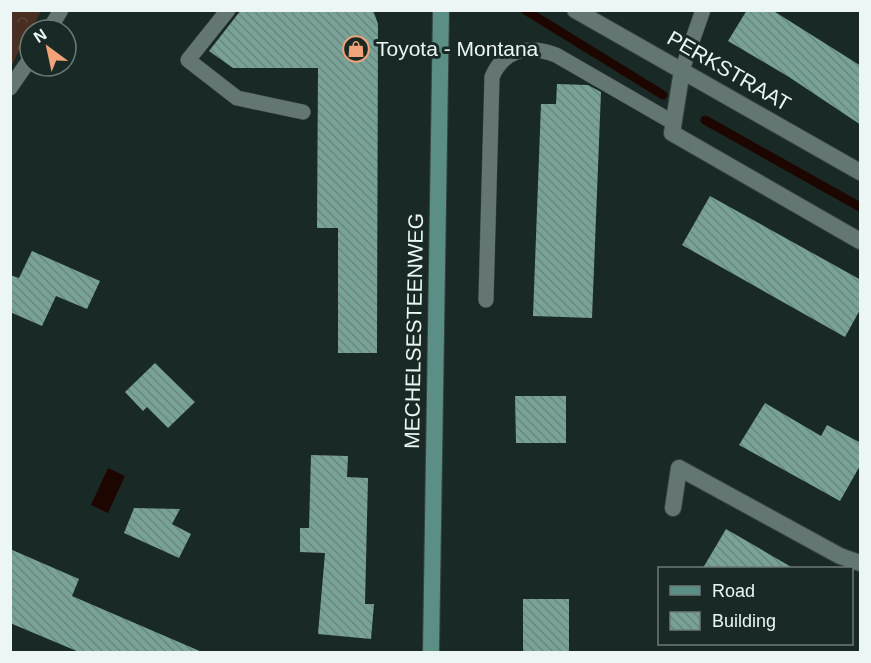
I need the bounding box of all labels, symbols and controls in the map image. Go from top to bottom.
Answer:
north arrow [18,18,78,78]
text: N [31,26,50,46]
street label: PERKSTRAAT [664,26,795,115]
shop icon: Toyota - Montana [341,34,371,64]
place label: Toyota - Montana [376,37,539,60]
street label: MECHELSESTEENWEG [400,213,427,449]
legend [658,567,853,645]
text: Road [712,581,755,601]
text: Building [712,611,776,631]

